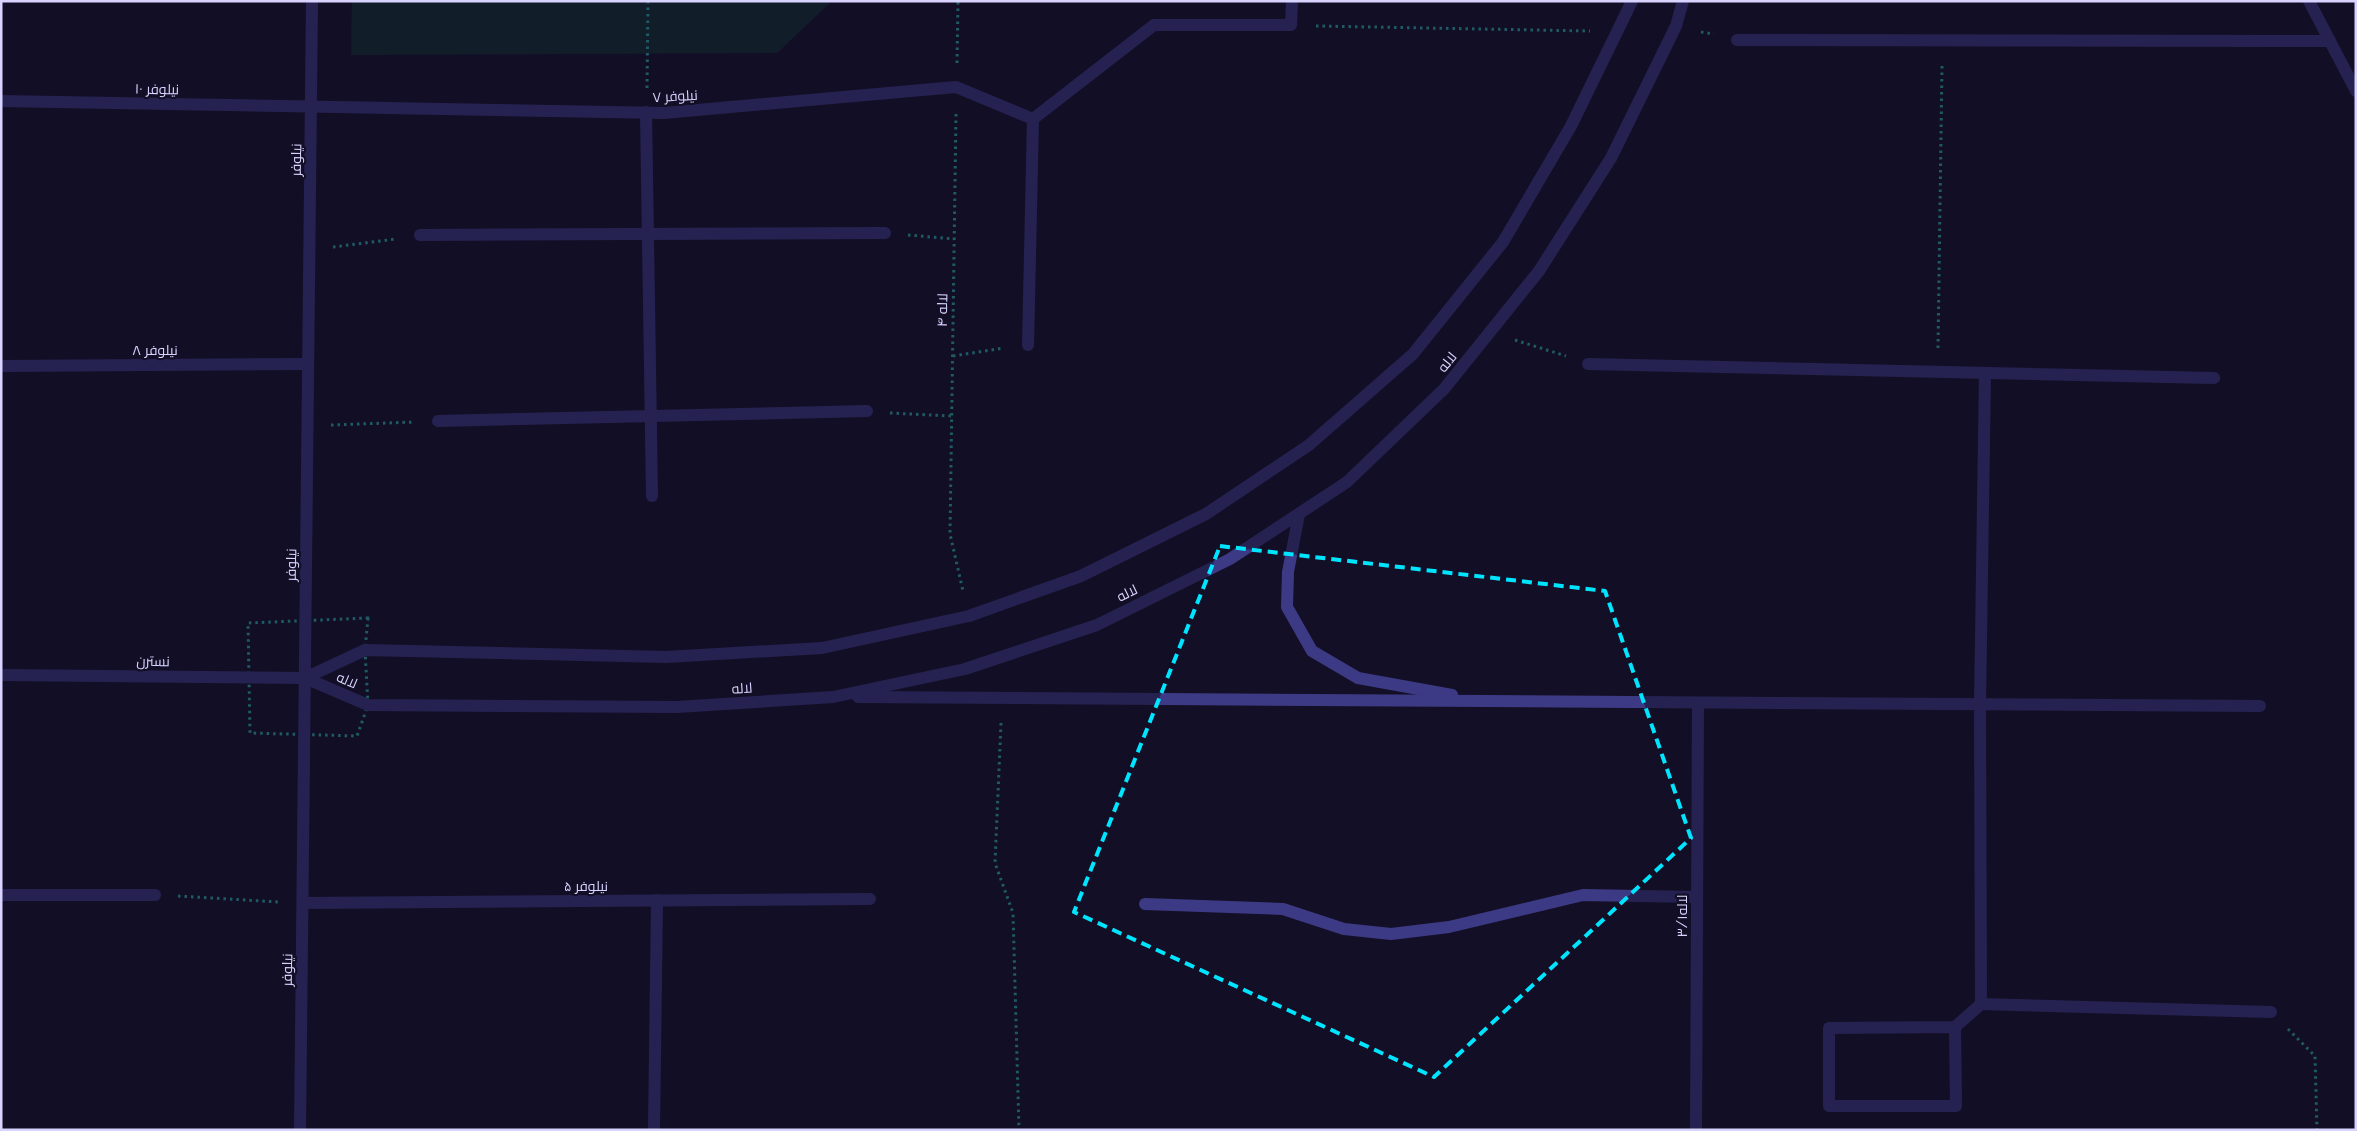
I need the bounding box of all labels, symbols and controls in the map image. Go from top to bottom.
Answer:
street label: نیلوفر ۱۰ [135,81,179,97]
street label: نیلوفر ۷ [652,87,698,105]
street label: نیلوفر [288,143,304,178]
street label: لاله ۴ [934,293,950,327]
street label: نیلوفر ۸ [132,342,178,358]
street label: لاله [1434,349,1460,375]
street label: نیلوفر [283,548,299,583]
street label: لاله [1114,581,1140,605]
street label: نسترن [136,653,170,669]
street label: لاله [334,669,360,691]
street label: لاله [731,679,753,697]
street label: نیلوفر ۵ [564,878,608,894]
street label: لاله۳/۱ [1674,894,1690,938]
street label: نیلوفر [279,953,295,988]

